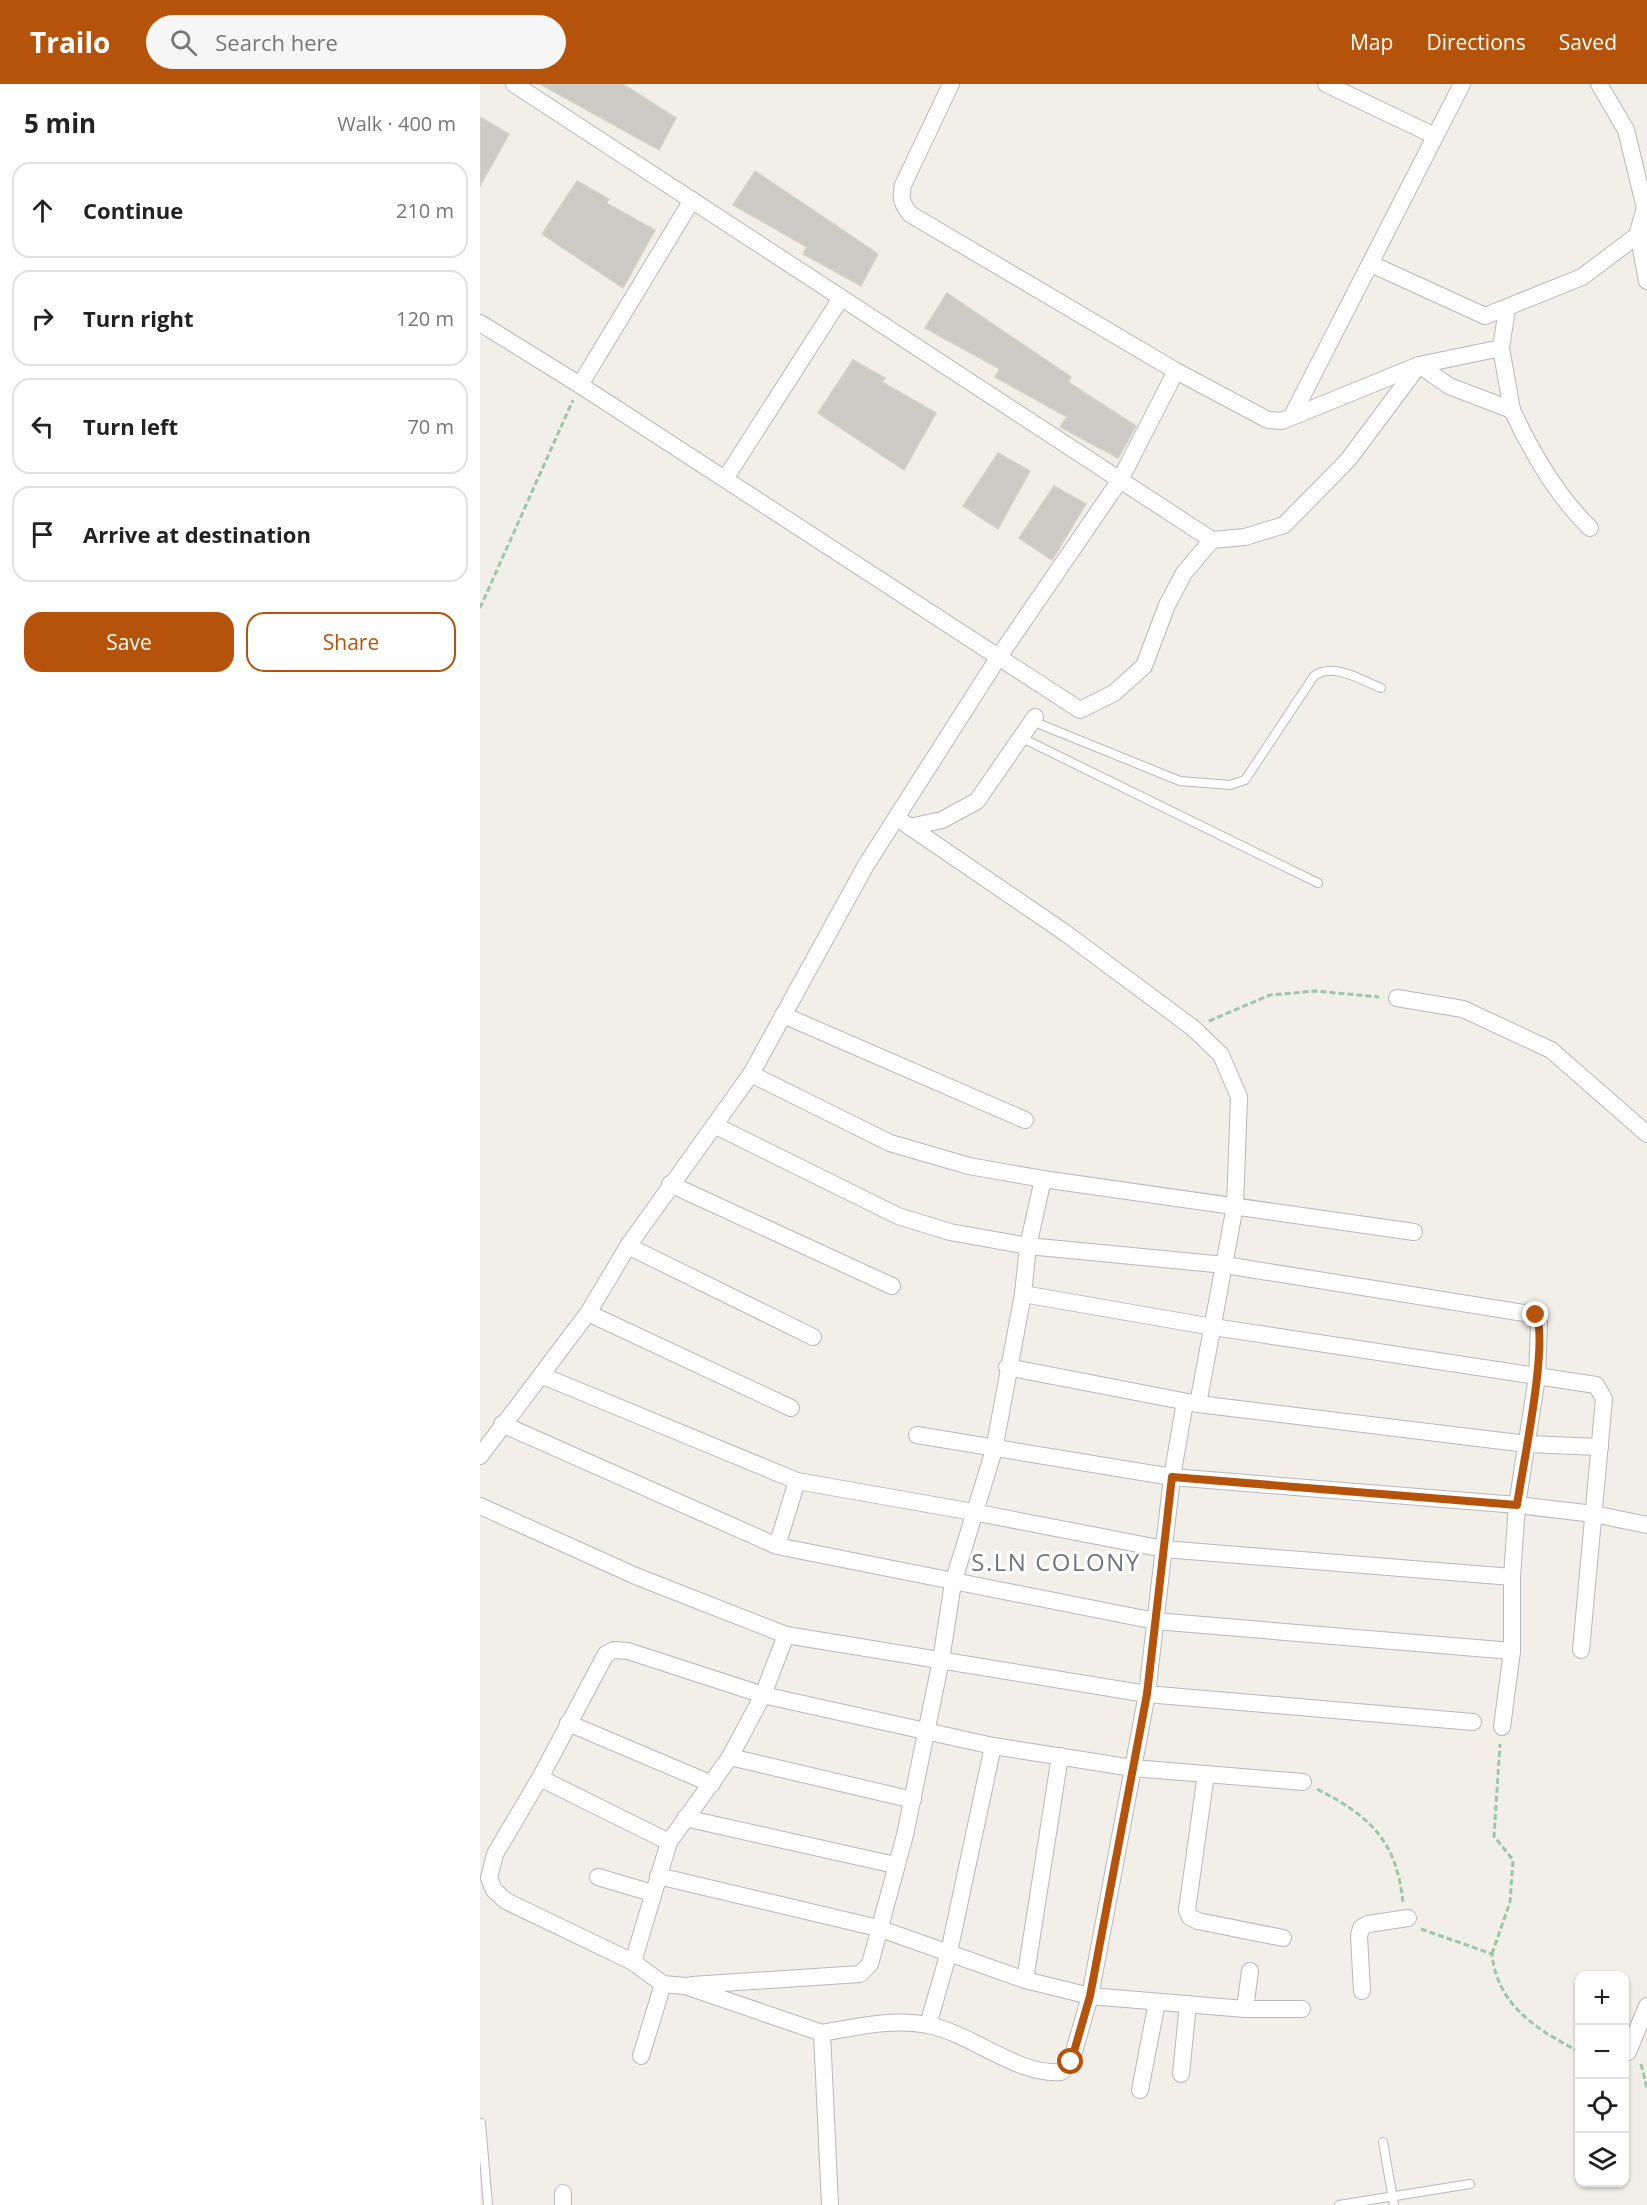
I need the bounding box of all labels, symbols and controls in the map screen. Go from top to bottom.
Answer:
search box [146,15,566,69]
text: Trailo [30,23,110,61]
icon: search [167,26,200,59]
text: Search here [215,27,338,57]
text: Map [1350,28,1393,56]
text: Directions [1426,28,1526,56]
text: Saved [1559,28,1617,56]
text: 5 min [24,105,96,141]
text: Walk · 400 m [337,110,456,137]
icon: ahead [26,194,59,227]
text: Continue [83,195,183,225]
text: 210 m [396,197,454,224]
icon: right [26,302,59,335]
text: Turn right [83,303,194,333]
text: 120 m [396,305,454,332]
icon: left [26,410,59,443]
text: Turn left [83,411,178,441]
text: 70 m [407,413,454,440]
icon: arrive [26,518,59,551]
text: Arrive at destination [83,519,311,549]
button: Save [24,612,234,672]
button: Share [246,612,456,672]
route end [1522,1301,1548,1327]
district label: S.LN COLONY [971,1545,1141,1578]
map controls [1575,1971,1629,2187]
button: + [1575,1971,1629,2025]
button: − [1575,2025,1629,2079]
route start [1057,2048,1083,2074]
button: locate [1575,2079,1629,2133]
button: layers [1575,2133,1629,2187]

